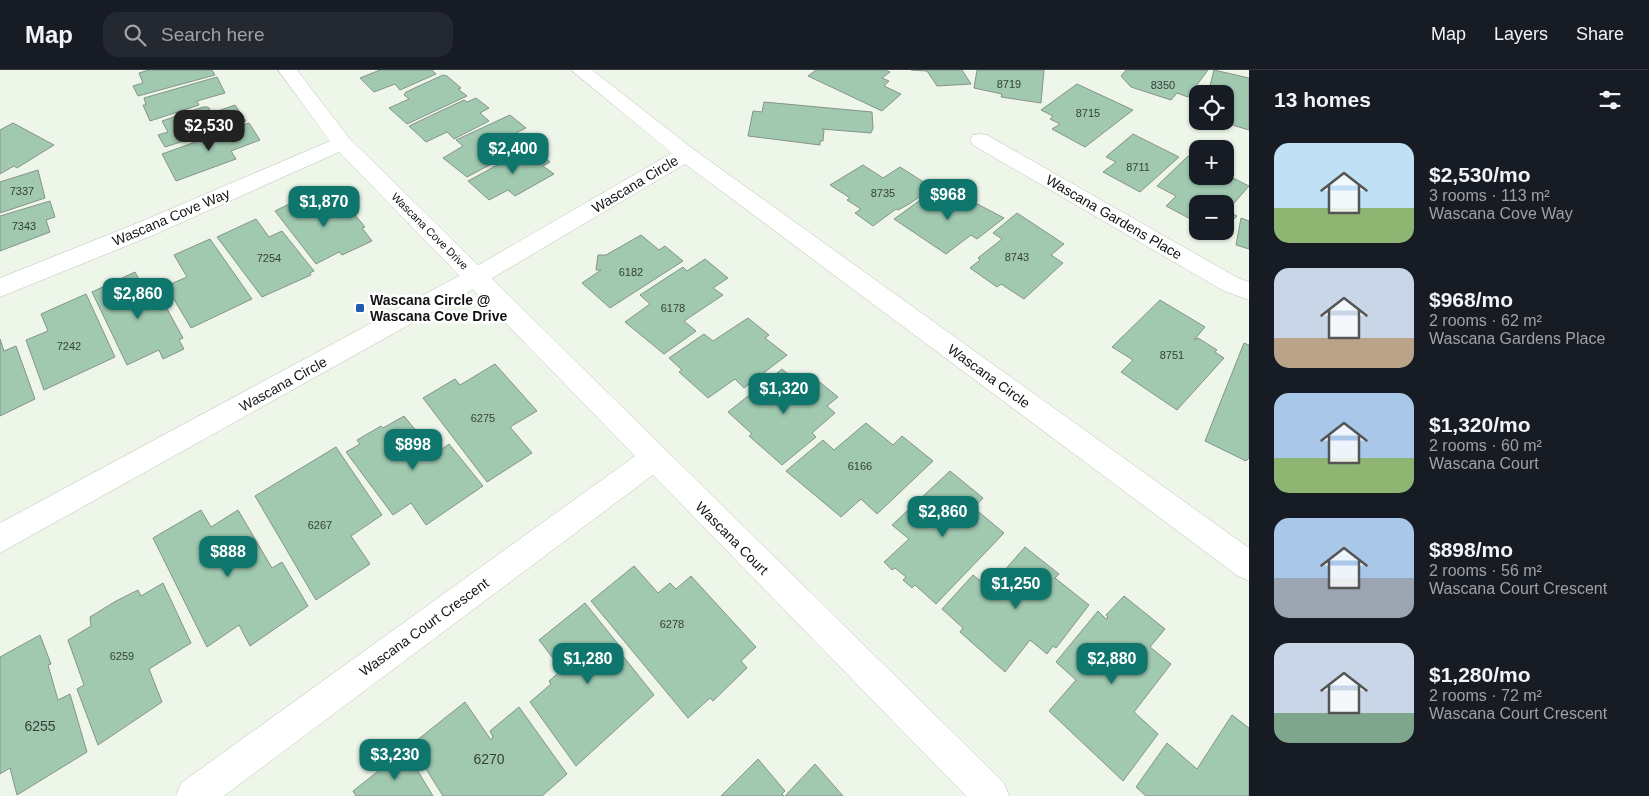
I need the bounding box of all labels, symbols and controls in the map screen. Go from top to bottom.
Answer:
search box [103,12,453,57]
text: Map [25,21,73,48]
icon: search [121,21,149,49]
text: Search here [161,24,265,45]
text: Map [1431,24,1466,44]
text: Layers [1494,24,1548,44]
text: Share [1576,24,1624,44]
house number: 8719 [997,78,1021,90]
house number: 8350 [1151,79,1175,91]
map controls [1189,85,1234,240]
button: locate [1189,85,1234,130]
icon: filters [1596,86,1624,114]
text: 13 homes [1274,88,1371,111]
house number: 8715 [1076,107,1100,119]
pin: $2,530 [168,109,250,152]
text: $2,530 [185,117,233,134]
pin: $2,400 [472,132,554,175]
text: $2,400 [489,140,537,157]
button: + [1189,140,1234,185]
street label: Wascana Circle [589,152,681,216]
house number: 8711 [1126,161,1150,173]
icon: home [1314,163,1374,223]
text: $2,530/mo [1429,163,1531,186]
street label: Wascana Gardens Place [1043,171,1185,263]
pin: $968 [918,178,978,221]
house number: 7337 [10,185,34,197]
street label: Wascana Cove Way [110,185,232,249]
pin: $1,870 [283,186,365,228]
text: $968 [930,186,966,203]
house number: 8735 [871,187,895,199]
text: 3 rooms · 113 m² [1429,187,1550,204]
street label: Wascana Cove Drive [389,190,471,272]
text: $1,870 [300,193,348,210]
button: − [1189,195,1234,240]
text: Wascana Cove Way [1429,205,1573,222]
house number: 7343 [12,220,36,232]
house number: 8743 [1005,251,1029,263]
house number: 7254 [257,252,281,264]
house number: 6182 [619,266,643,278]
pin: $2,860 [97,278,179,320]
text: $2,860 [114,285,162,302]
icon: home [1314,288,1374,348]
text: $968/mo [1429,288,1513,311]
place label: Wascana Circle @ Wascana Cove Drive [370,292,507,324]
marker: Wascana Circle @ Wascana Cove Drive [354,302,366,314]
house number: 6178 [661,302,685,314]
text: 2 rooms · 62 m² [1429,312,1542,329]
text: Wascana Gardens Place [1429,330,1605,347]
house number: 7242 [57,340,81,352]
street label: Wascana Circle [945,341,1033,411]
house number: 8751 [1160,349,1184,361]
street label: Wascana Circle [236,353,330,415]
pin: $1,320 [743,372,825,415]
text: $1,320 [760,380,808,397]
house number: 6275 [471,412,495,424]
icon: home [1314,413,1374,473]
text: $1,320/mo [1429,413,1531,436]
pin: $898 [383,428,443,471]
text: $898 [395,436,431,453]
text: 2 rooms · 60 m² [1429,437,1542,454]
text: Wascana Court [1429,455,1539,472]
house number: 6166 [848,460,872,472]
pin: $2,860 [902,496,984,538]
street label: Wascana Court [692,498,772,578]
text: $2,860 [919,503,967,520]
house number: 6267 [308,519,332,531]
pin: $888 [198,536,258,578]
icon: home [1314,538,1374,598]
text: $898/mo [1429,538,1513,561]
text: $888 [210,543,246,560]
text: 2 rooms · 56 m² [1429,562,1542,579]
pin: $1,250 [975,568,1057,610]
street label: Wascana Court Crescent [356,575,492,679]
text: $1,250 [992,575,1040,592]
text: Wascana Court Crescent [1429,580,1607,597]
house number: 6278 [660,618,684,630]
pin: $1,280 [547,642,629,685]
pin: $2,880 [1071,642,1153,685]
house number: 6259 [110,650,134,662]
text: $1,280 [564,650,612,667]
text: $2,880 [1088,650,1136,667]
icon: home [1314,663,1374,723]
text: $1,280/mo [1429,663,1531,686]
text: 2 rooms · 72 m² [1429,687,1542,704]
text: Wascana Court Crescent [1429,705,1607,722]
house number: 6255 [24,718,56,734]
pin: $3,230 [354,738,436,781]
text: $3,230 [371,746,419,763]
house number: 6270 [473,751,505,767]

